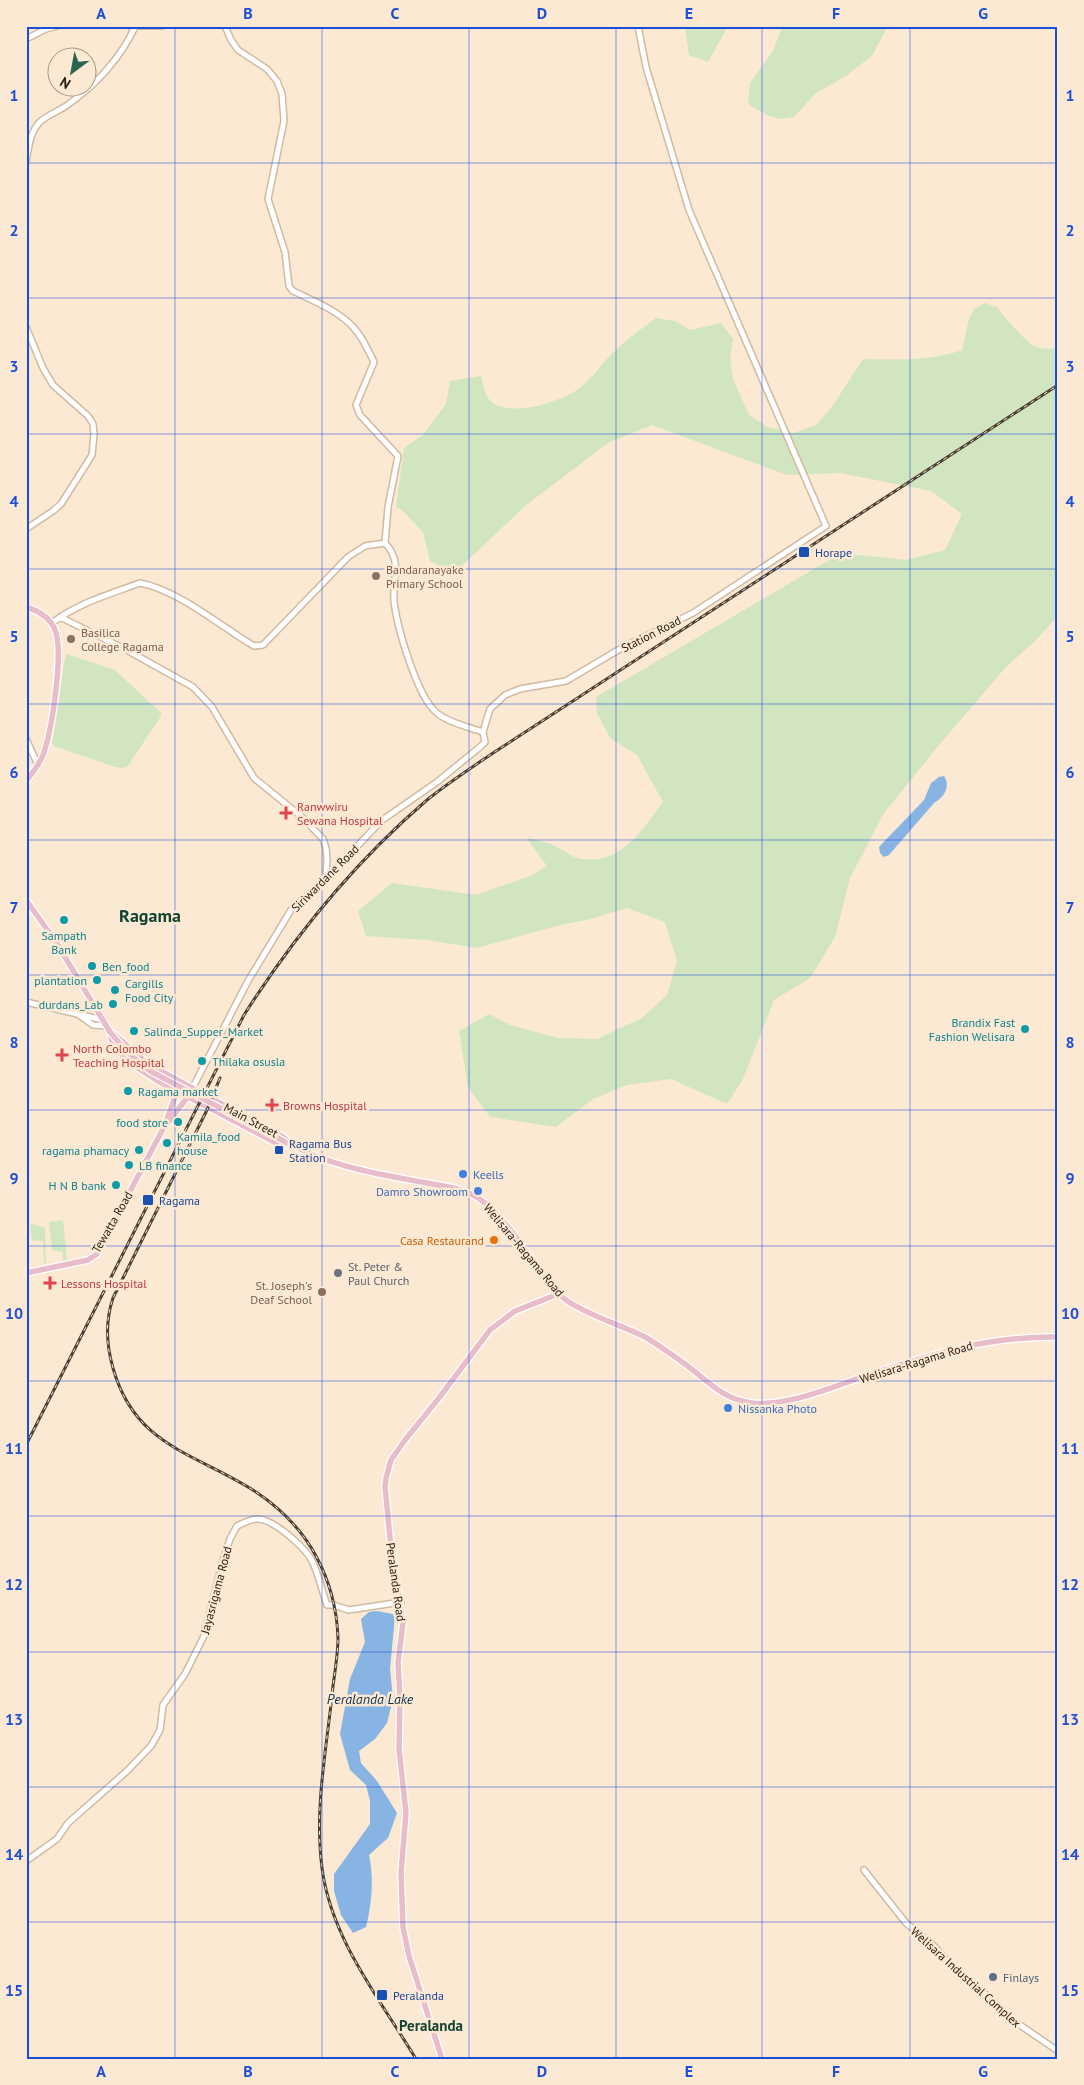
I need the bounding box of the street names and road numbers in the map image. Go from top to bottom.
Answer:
street label: Station Road [619,612,683,656]
street label: Siriwardane Road [288,841,362,915]
street label: Main Street [221,1100,281,1140]
street label: Tewatta Road [88,1189,136,1255]
street label: Welisara-Ragama Road [481,1200,567,1300]
street label: Welisara-Ragama Road [858,1338,974,1386]
street label: Peralanda Road [383,1542,409,1622]
street label: Jayasrigama Road [197,1545,235,1636]
street label: Welisara Industrial Complex [908,1924,1024,2030]

